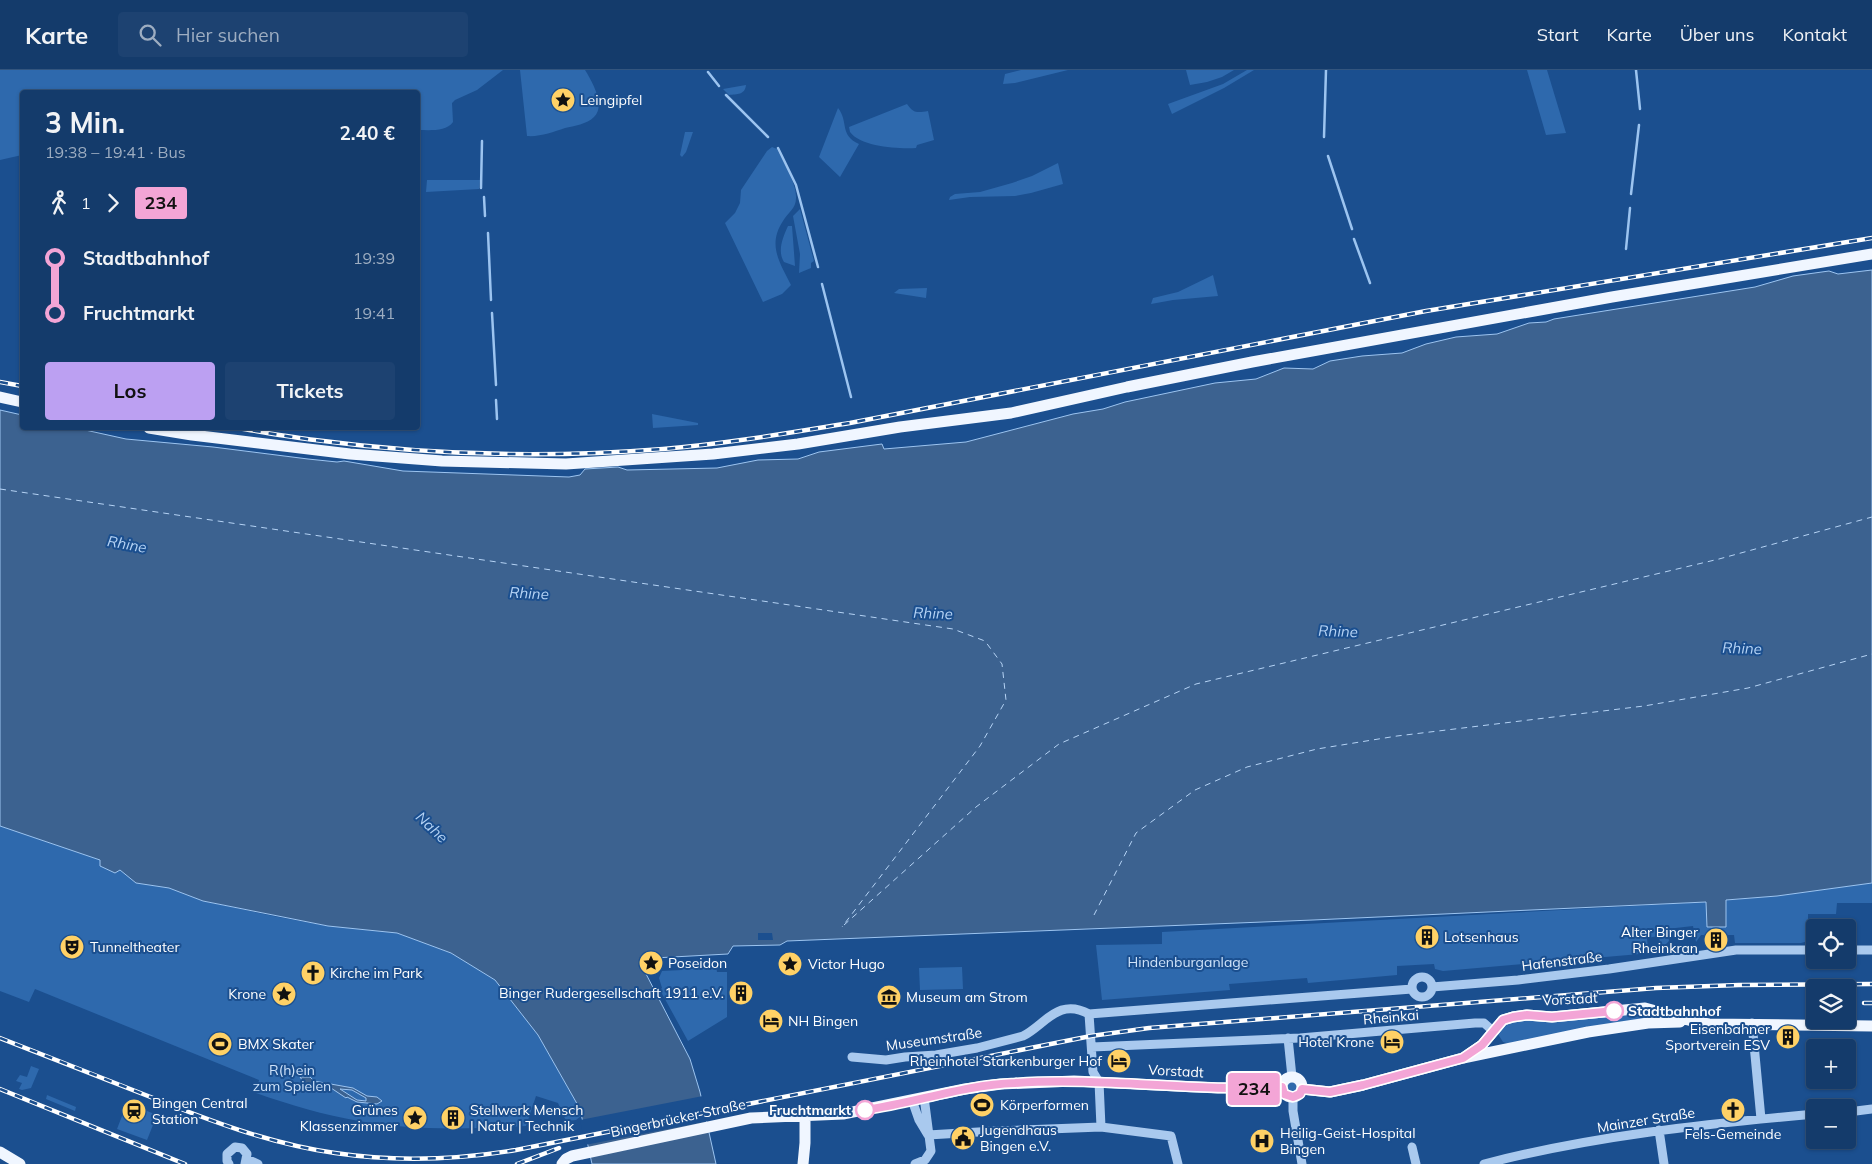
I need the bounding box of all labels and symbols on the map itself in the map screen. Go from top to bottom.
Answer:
place icon: Leingipfel [550,87,576,113]
place label: Leingipfel [580,91,642,109]
water label: Rhine [106,531,148,557]
water label: Rhine [509,582,549,604]
water label: Rhine [913,603,953,623]
water label: Rhine [1318,621,1358,641]
water label: Rhine [1722,638,1762,658]
water label: Nahe [412,807,452,847]
place label: Alter Binger Rheinkran [1621,923,1699,957]
building icon: Lotsenhaus [1414,924,1440,950]
building icon: Alter Binger Rheinkran [1703,927,1729,953]
place label: Lotsenhaus [1444,928,1519,946]
theatre icon: Tunneltheater [59,934,85,960]
place label: Tunneltheater [90,938,180,956]
street label: Hafenstraße [1521,947,1603,975]
place icon: Poseidon [638,950,664,976]
place icon: Victor Hugo [777,951,803,977]
park label: Hindenburganlage [1128,953,1248,971]
place label: Poseidon [668,954,727,972]
place label: Victor Hugo [808,955,885,973]
church icon: Kirche im Park [300,960,326,986]
place label: Kirche im Park [330,964,423,982]
building icon: Binger Rudergesellschaft 1911 e.V. [728,980,754,1006]
place icon: Krone [271,981,297,1007]
place label: Binger Rudergesellschaft 1911 e.V. [499,984,724,1002]
museum icon: Museum am Strom [876,984,902,1010]
place label: Krone [228,985,266,1003]
place label: Museum am Strom [906,988,1028,1006]
street label: Vorstadt [1542,989,1598,1009]
marker: Stadtbahnhof [1604,1001,1624,1021]
place label: Stadtbahnhof [1628,1002,1722,1020]
street label: Rheinkai [1362,1006,1420,1028]
hotel icon: NH Bingen [758,1008,784,1034]
place label: NH Bingen [788,1012,858,1030]
place label: Eisenbahner Sportverein ESV [1665,1020,1771,1054]
street label: Museumstraße [885,1023,983,1055]
building icon: Eisenbahner Sportverein ESV [1775,1024,1801,1050]
hotel icon: Hotel Krone [1379,1029,1405,1055]
sports icon: BMX Skater [207,1031,233,1057]
place label: Hotel Krone [1298,1033,1374,1051]
place label: BMX Skater [238,1035,315,1053]
hotel icon: Rheinhotel Starkenburger Hof [1106,1048,1132,1074]
place label: Rheinhotel Starkenburger Hof [910,1052,1102,1070]
park label: R(h)ein zum Spielen [253,1061,331,1095]
street label: Vorstadt [1148,1061,1204,1081]
line badge: 234 [1225,1073,1283,1105]
sports icon: Körperformen [969,1092,995,1118]
place label: Bingen Central Station [152,1094,248,1128]
street label: Bingerbrücker Straße [609,1095,747,1141]
place label: Körperformen [1000,1096,1089,1114]
church icon: Fels-Gemeinde [1720,1097,1746,1123]
station icon: Bingen Central Station [121,1098,147,1124]
marker: Fruchtmarkt [855,1100,875,1120]
place label: Grünes Klassenzimmer [300,1101,399,1135]
place label: Stellwerk Mensch | Natur | Technik [470,1101,583,1135]
place label: Fruchtmarkt [769,1101,852,1119]
street label: Mainzer Straße [1596,1103,1696,1137]
place icon: Grünes Klassenzimmer [402,1105,428,1131]
building icon: Stellwerk Mensch | Natur | Technik [440,1105,466,1131]
place label: Jugendhaus Bingen e.V. [980,1121,1057,1155]
place label: Heilig-Geist-Hospital Bingen [1280,1124,1416,1158]
public building icon: Jugendhaus Bingen e.V. [950,1125,976,1151]
place label: Fels-Gemeinde [1685,1125,1781,1143]
hospital icon: Heilig-Geist-Hospital Bingen [1249,1128,1275,1154]

